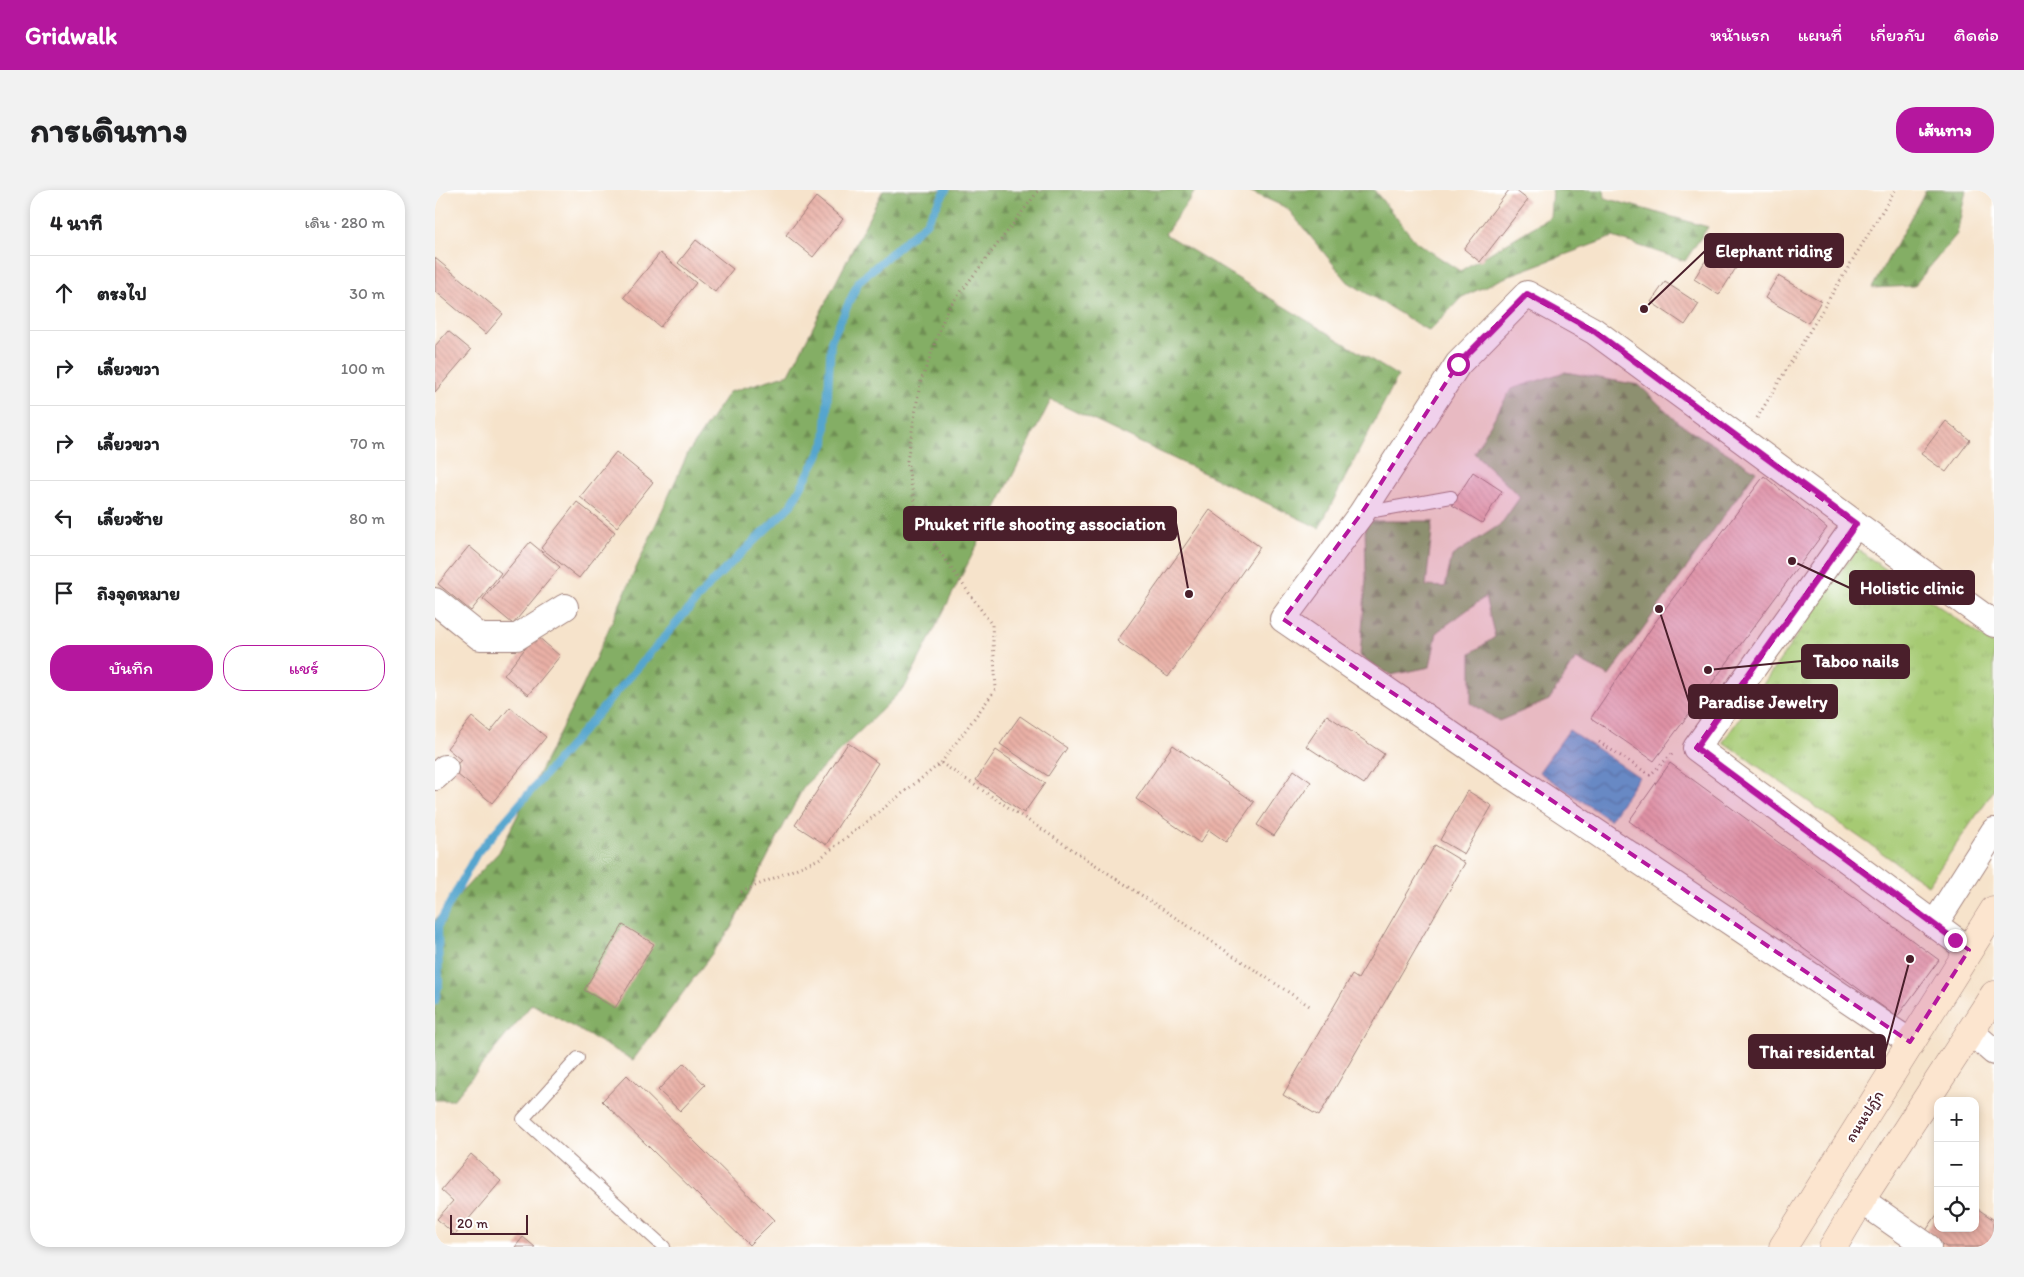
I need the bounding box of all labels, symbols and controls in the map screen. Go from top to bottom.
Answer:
text: Gridwalk [25,21,117,50]
text: หน้าแรก [1710,24,1770,46]
text: แผนที่ [1798,24,1842,46]
text: เกี่ยวกับ [1870,24,1925,46]
text: ติดต่อ [1953,24,1999,46]
button: เส้นทาง [1896,107,1994,153]
text: การเดินทาง [30,109,188,151]
text: 4 นาที [50,210,102,235]
text: เดิน · 280 m [304,213,385,232]
callout: Elephant riding [1705,234,1843,267]
text: Elephant riding [1716,240,1833,262]
icon: ahead [50,279,78,307]
text: ตรงไป [97,282,147,305]
text: 30 m [349,284,385,303]
route start [1447,353,1470,376]
icon: right [50,354,78,382]
text: เลี้ยวขวา [97,357,160,380]
text: 100 m [341,359,385,378]
icon: right [50,429,78,457]
text: เลี้ยวขวา [97,432,160,455]
text: 70 m [350,434,385,453]
icon: left [50,504,78,532]
text: เลี้ยวซ้าย [97,507,163,530]
callout: Phuket rifle shooting association [904,507,1176,540]
text: 80 m [349,509,385,528]
text: Phuket rifle shooting association [914,513,1167,535]
callout: Holistic clinic [1850,571,1974,604]
text: Holistic clinic [1860,577,1965,599]
icon: arrive [50,579,78,607]
text: ถึงจุดหมาย [97,582,180,605]
button: บันทึก [50,645,213,691]
button: แชร์ [223,645,385,691]
callout: Taboo nails [1802,645,1909,678]
text: Taboo nails [1812,650,1899,672]
callout: Paradise Jewelry [1689,685,1837,718]
text: Paradise Jewelry [1698,691,1828,713]
route end [1944,929,1967,952]
callout: Thai residental [1749,1035,1885,1068]
text: Thai residental [1758,1041,1876,1063]
street label: ถนนปฏัก [1841,1086,1887,1146]
map controls [1934,1097,1979,1232]
button: + [1934,1097,1979,1142]
button: − [1934,1142,1979,1187]
button: locate [1934,1187,1979,1232]
scale bar [450,1212,527,1235]
text: 20 m [457,1215,488,1232]

